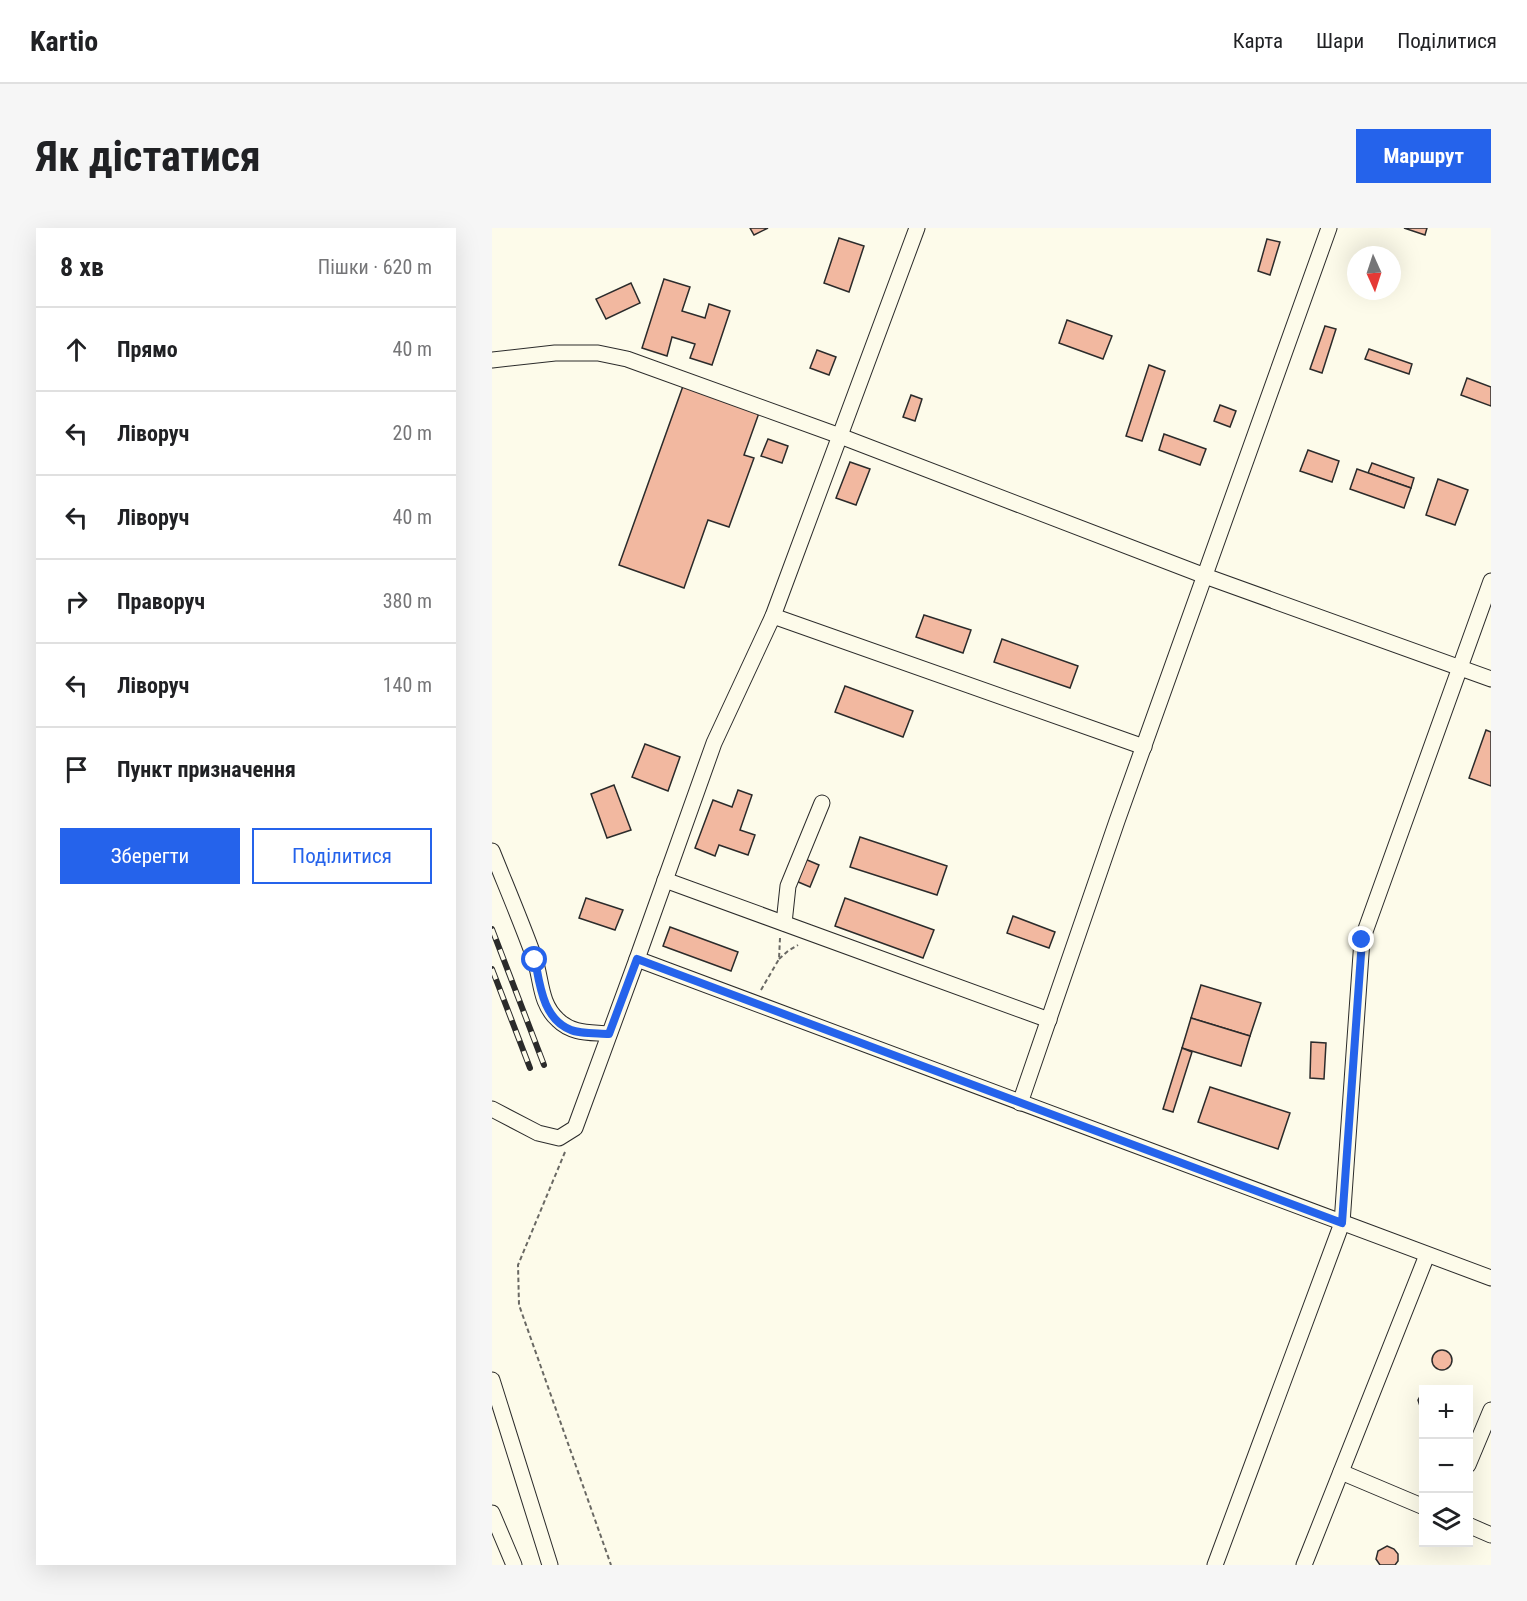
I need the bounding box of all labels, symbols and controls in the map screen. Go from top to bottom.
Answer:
text: Kartio [30,25,98,58]
text: Карта [1233,29,1283,53]
text: Шари [1316,29,1364,53]
text: Поділитися [1397,29,1497,53]
button: Маршрут [1356,129,1491,183]
text: Як дістатися [36,132,261,181]
north arrow [1347,246,1401,300]
text: 8 хв [60,252,104,282]
text: Пішки · 620 m [318,255,432,279]
icon: ahead [60,333,93,366]
text: Прямо [117,337,178,362]
text: 40 m [393,337,432,361]
icon: left [60,417,93,450]
text: Ліворуч [117,421,189,446]
text: 20 m [393,421,432,445]
icon: left [60,501,93,534]
text: Ліворуч [117,505,189,530]
text: 40 m [393,505,432,529]
icon: right [60,585,93,618]
text: Праворуч [117,589,205,614]
text: 380 m [383,589,432,613]
icon: left [60,669,93,702]
text: Ліворуч [117,673,189,698]
text: 140 m [383,673,432,697]
icon: arrive [60,753,93,786]
text: Пункт призначення [117,757,296,782]
button: Зберегти [60,828,240,884]
button: Поділитися [252,828,432,884]
route end [1348,926,1374,952]
route start [521,946,547,972]
map controls [1419,1385,1473,1547]
button: + [1419,1385,1473,1439]
button: − [1419,1439,1473,1493]
button: layers [1419,1493,1473,1547]

